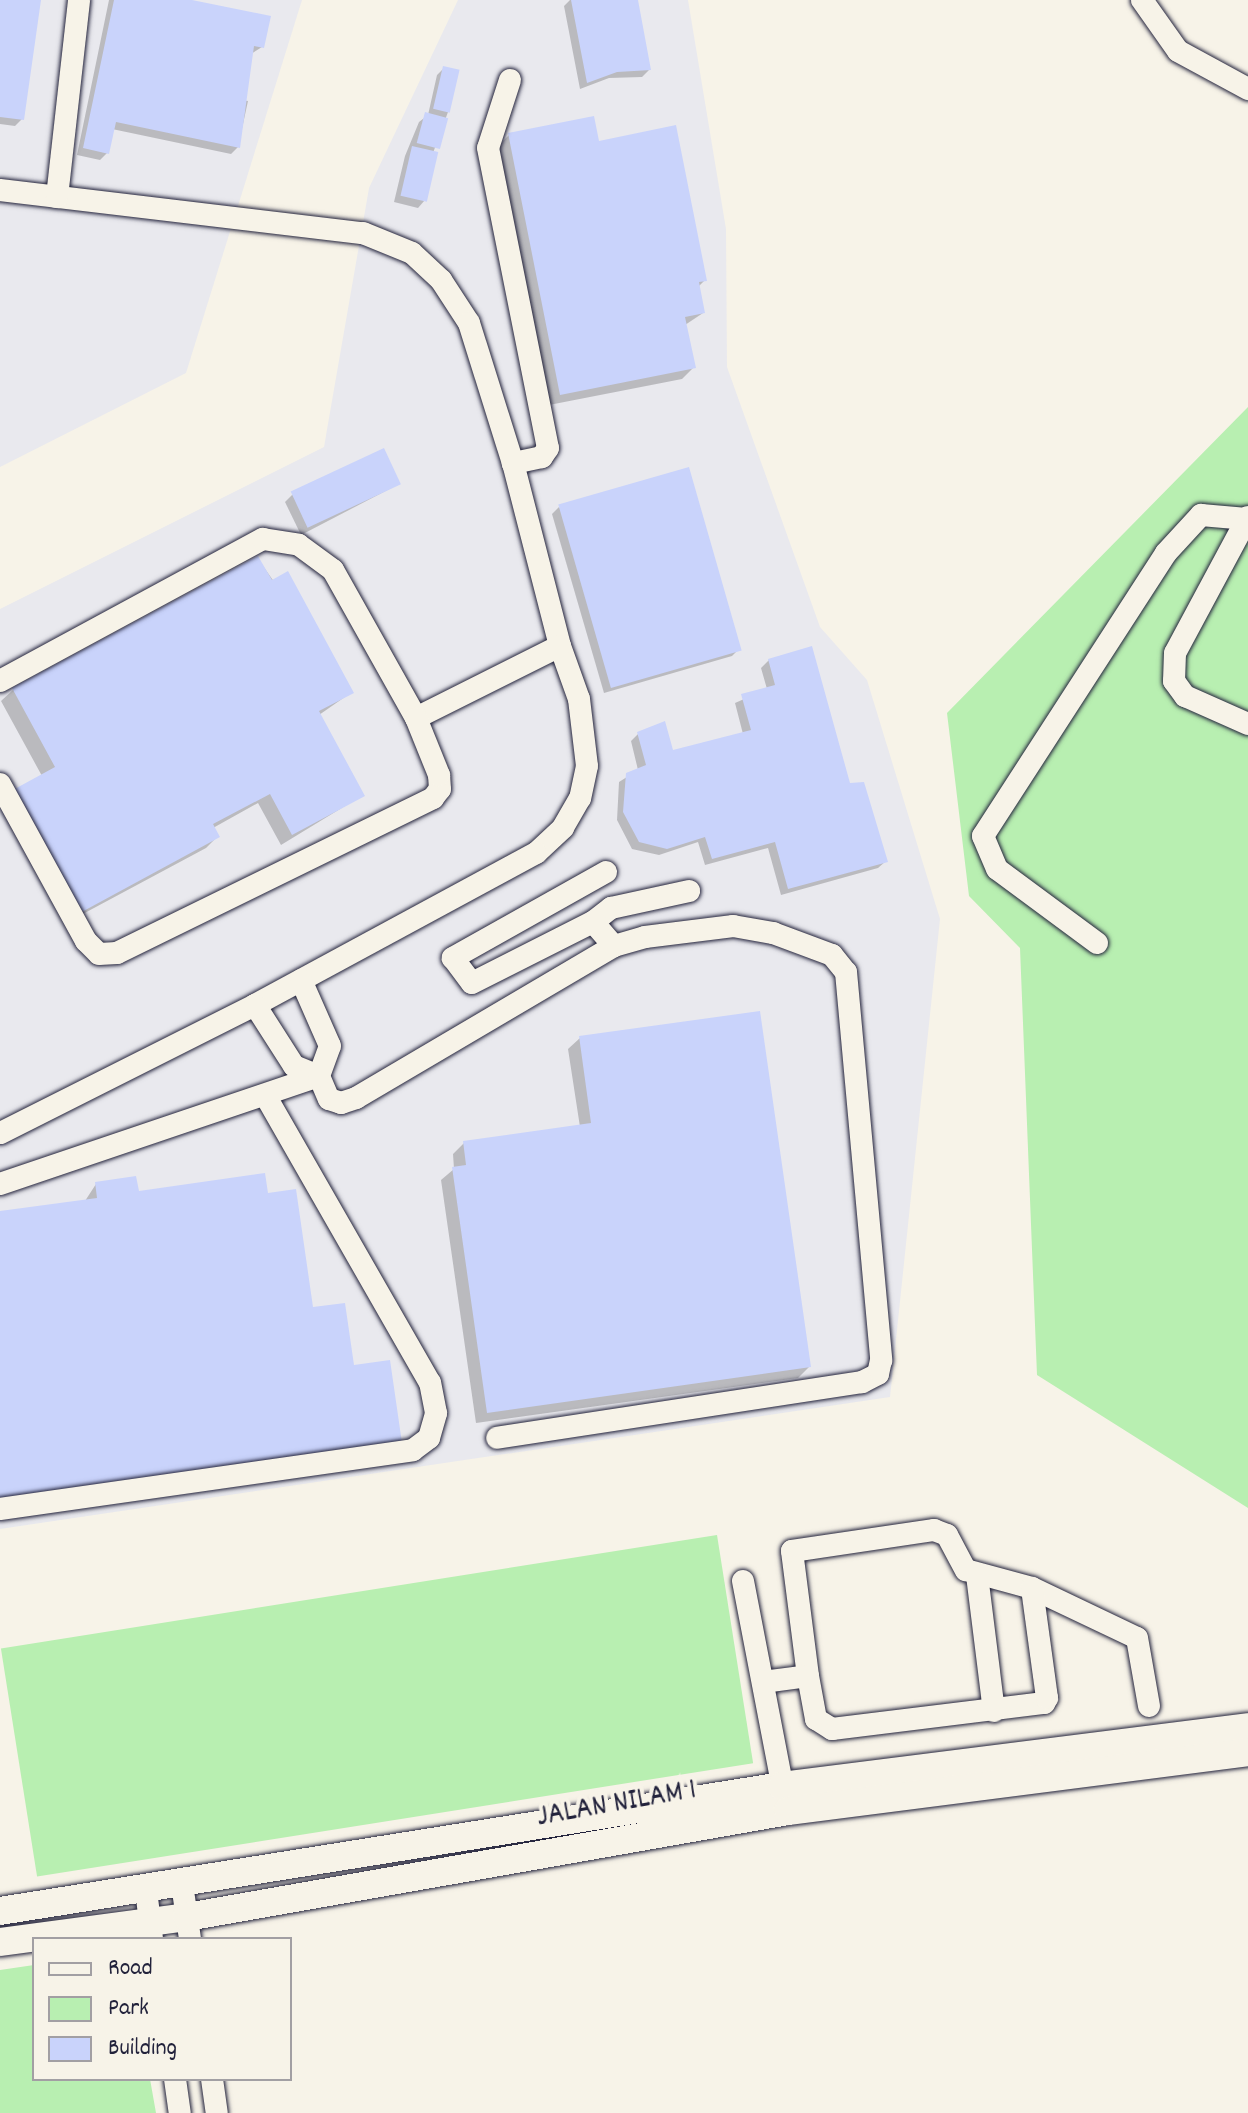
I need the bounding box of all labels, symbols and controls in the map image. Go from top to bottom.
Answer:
street label: JALAN NILAM 1 [534,1774,700,1838]
legend [32,1937,292,2081]
text: Road [108,1952,153,1986]
text: Park [108,1992,149,2026]
text: Building [108,2032,177,2066]

